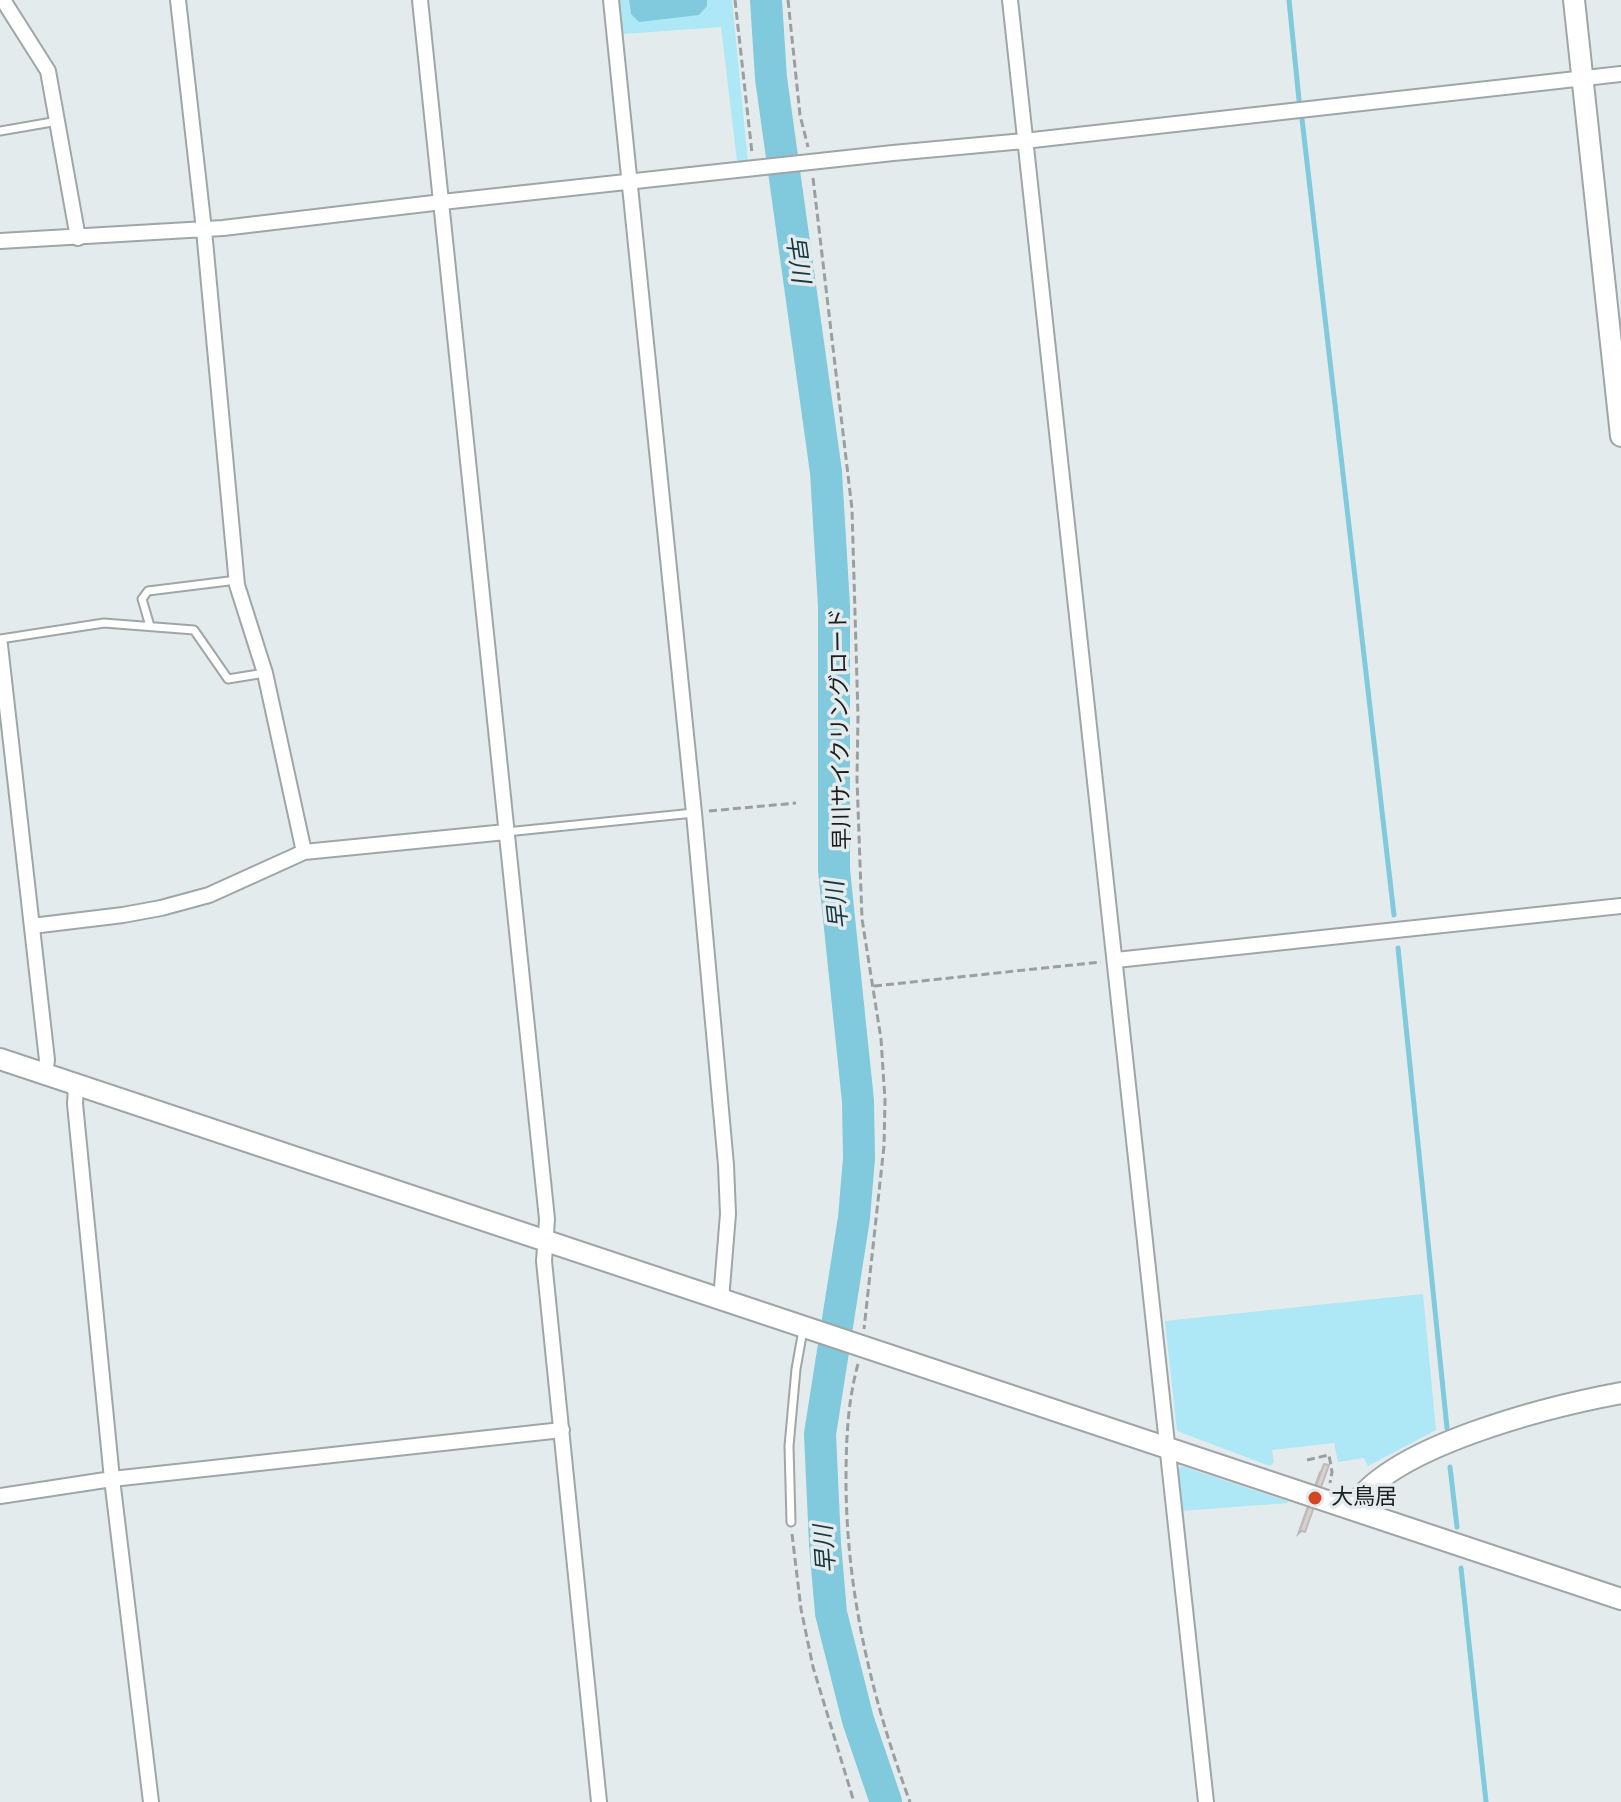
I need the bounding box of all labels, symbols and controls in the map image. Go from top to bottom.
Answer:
water label: 早川 [779,233,815,285]
street label: 早川サイクリングロード [826,608,856,850]
water label: 早川 [821,880,855,930]
place label: 大鳥居 [1331,1485,1397,1511]
marker: 大鳥居 [1306,1489,1324,1507]
water label: 早川 [810,1524,842,1574]

